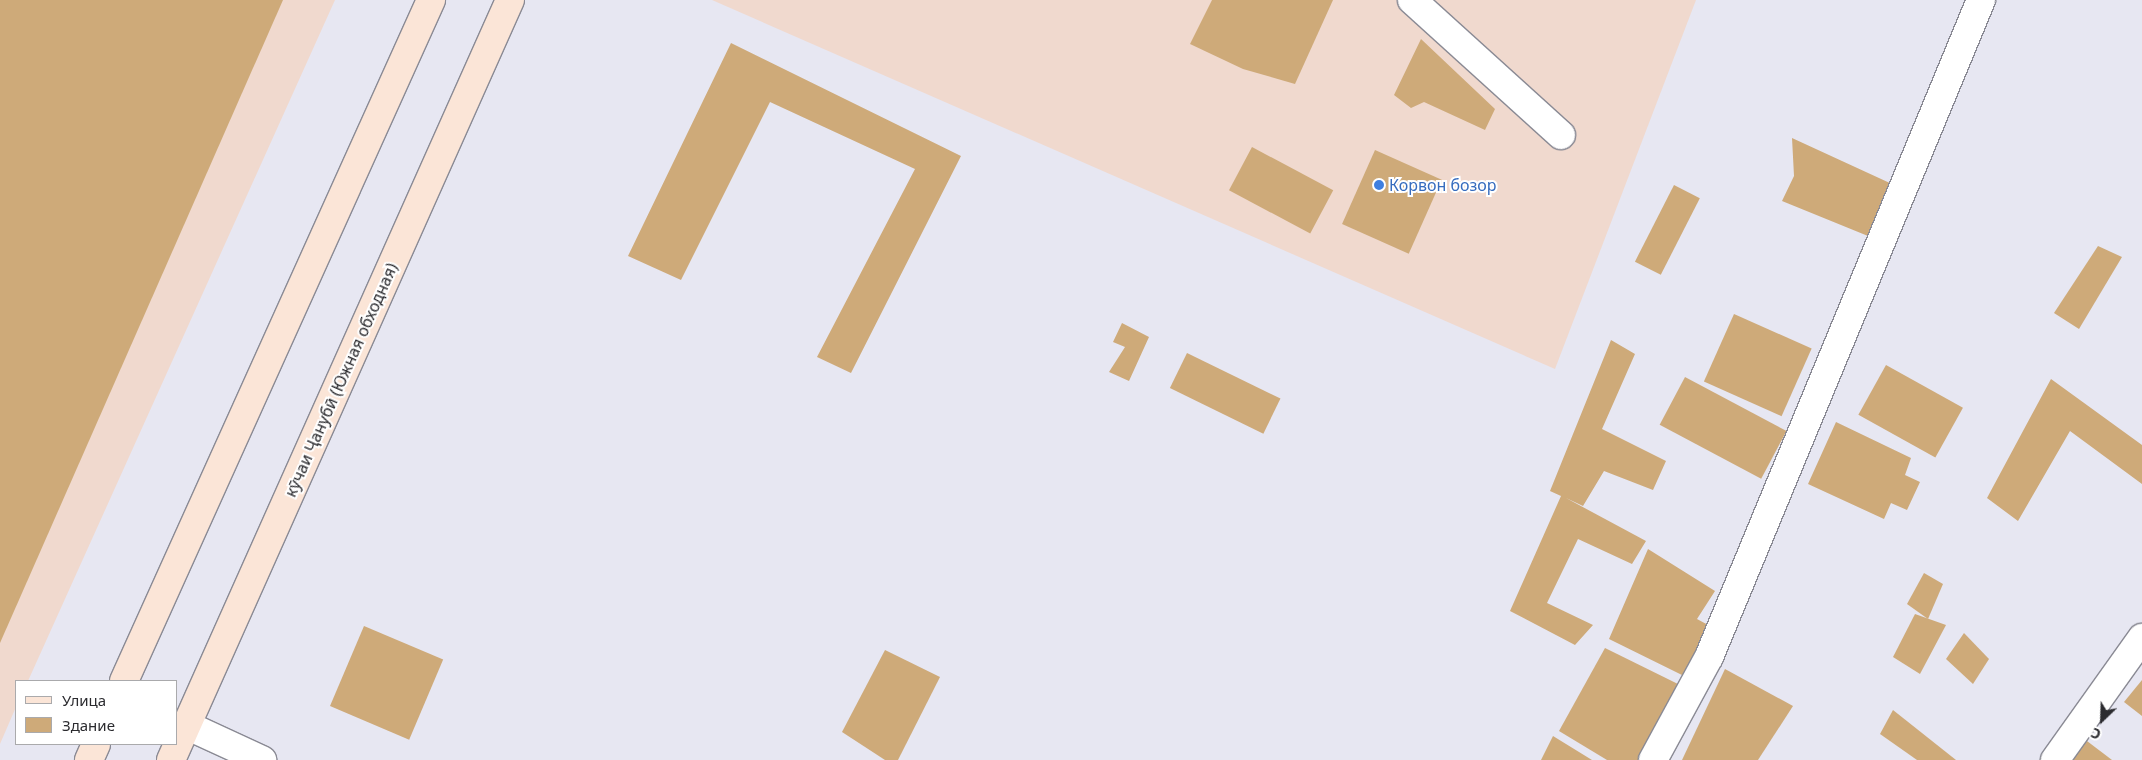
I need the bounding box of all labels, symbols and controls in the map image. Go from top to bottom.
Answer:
place label: Корвон бозор [1389,175,1497,195]
marker: Корвон бозор [1373,179,1385,191]
street label: кӯчаи Ҷанубӣ (Южная обходная) [281,260,401,500]
legend [15,680,178,745]
text: Улица [62,690,106,710]
north arrow [2077,695,2127,745]
text: Здание [62,715,115,735]
text: С [2088,724,2104,745]

